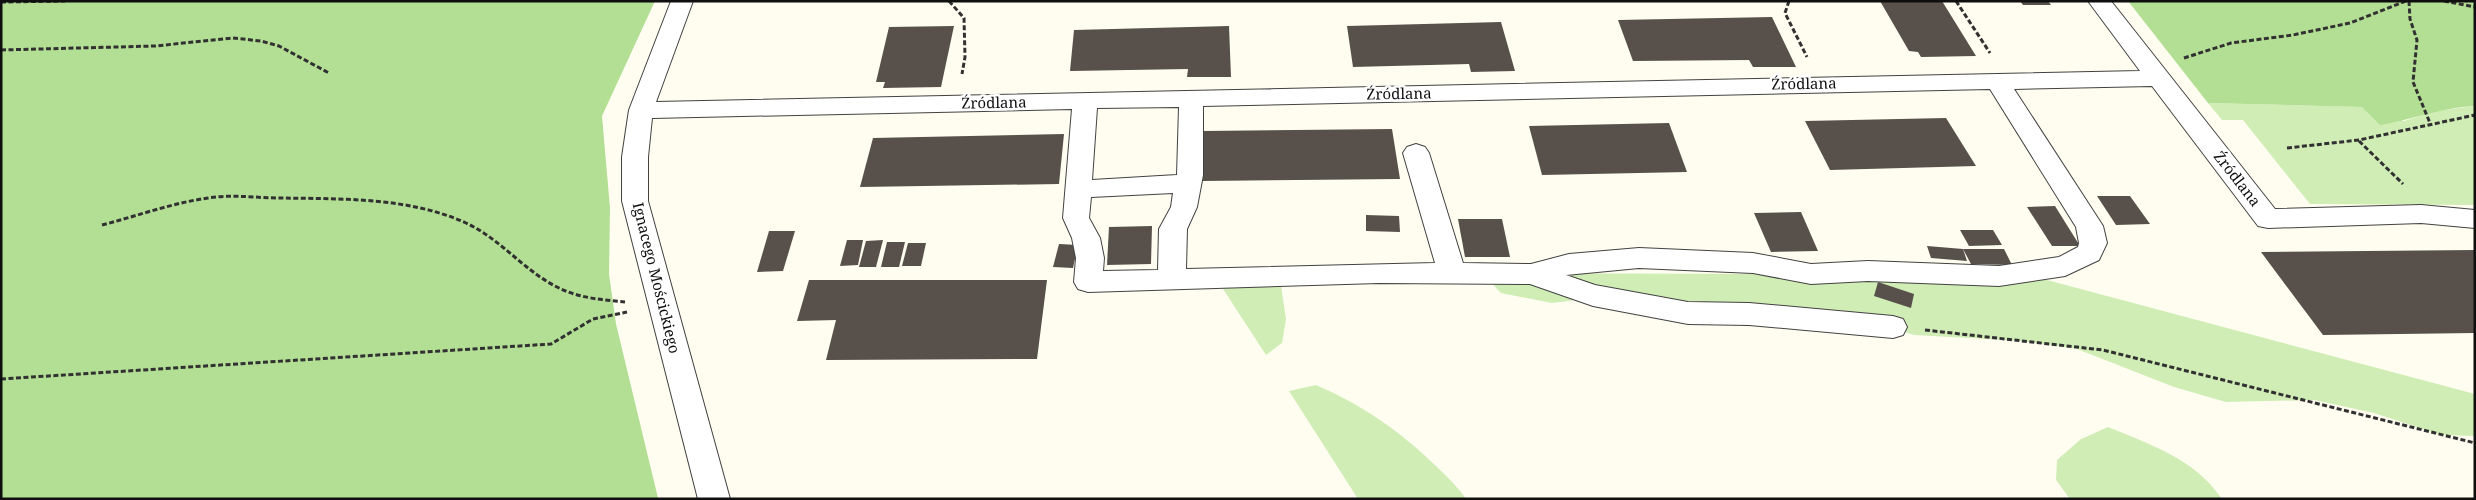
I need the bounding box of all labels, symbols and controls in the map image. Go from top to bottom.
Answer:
street label: Źródlana [1771,72,1837,94]
street label: Źródlana [1366,82,1432,104]
street label: Źródlana [961,91,1027,113]
street label: Źródlana [2210,147,2266,210]
street label: Ignacego Mościckiego [629,200,685,355]

